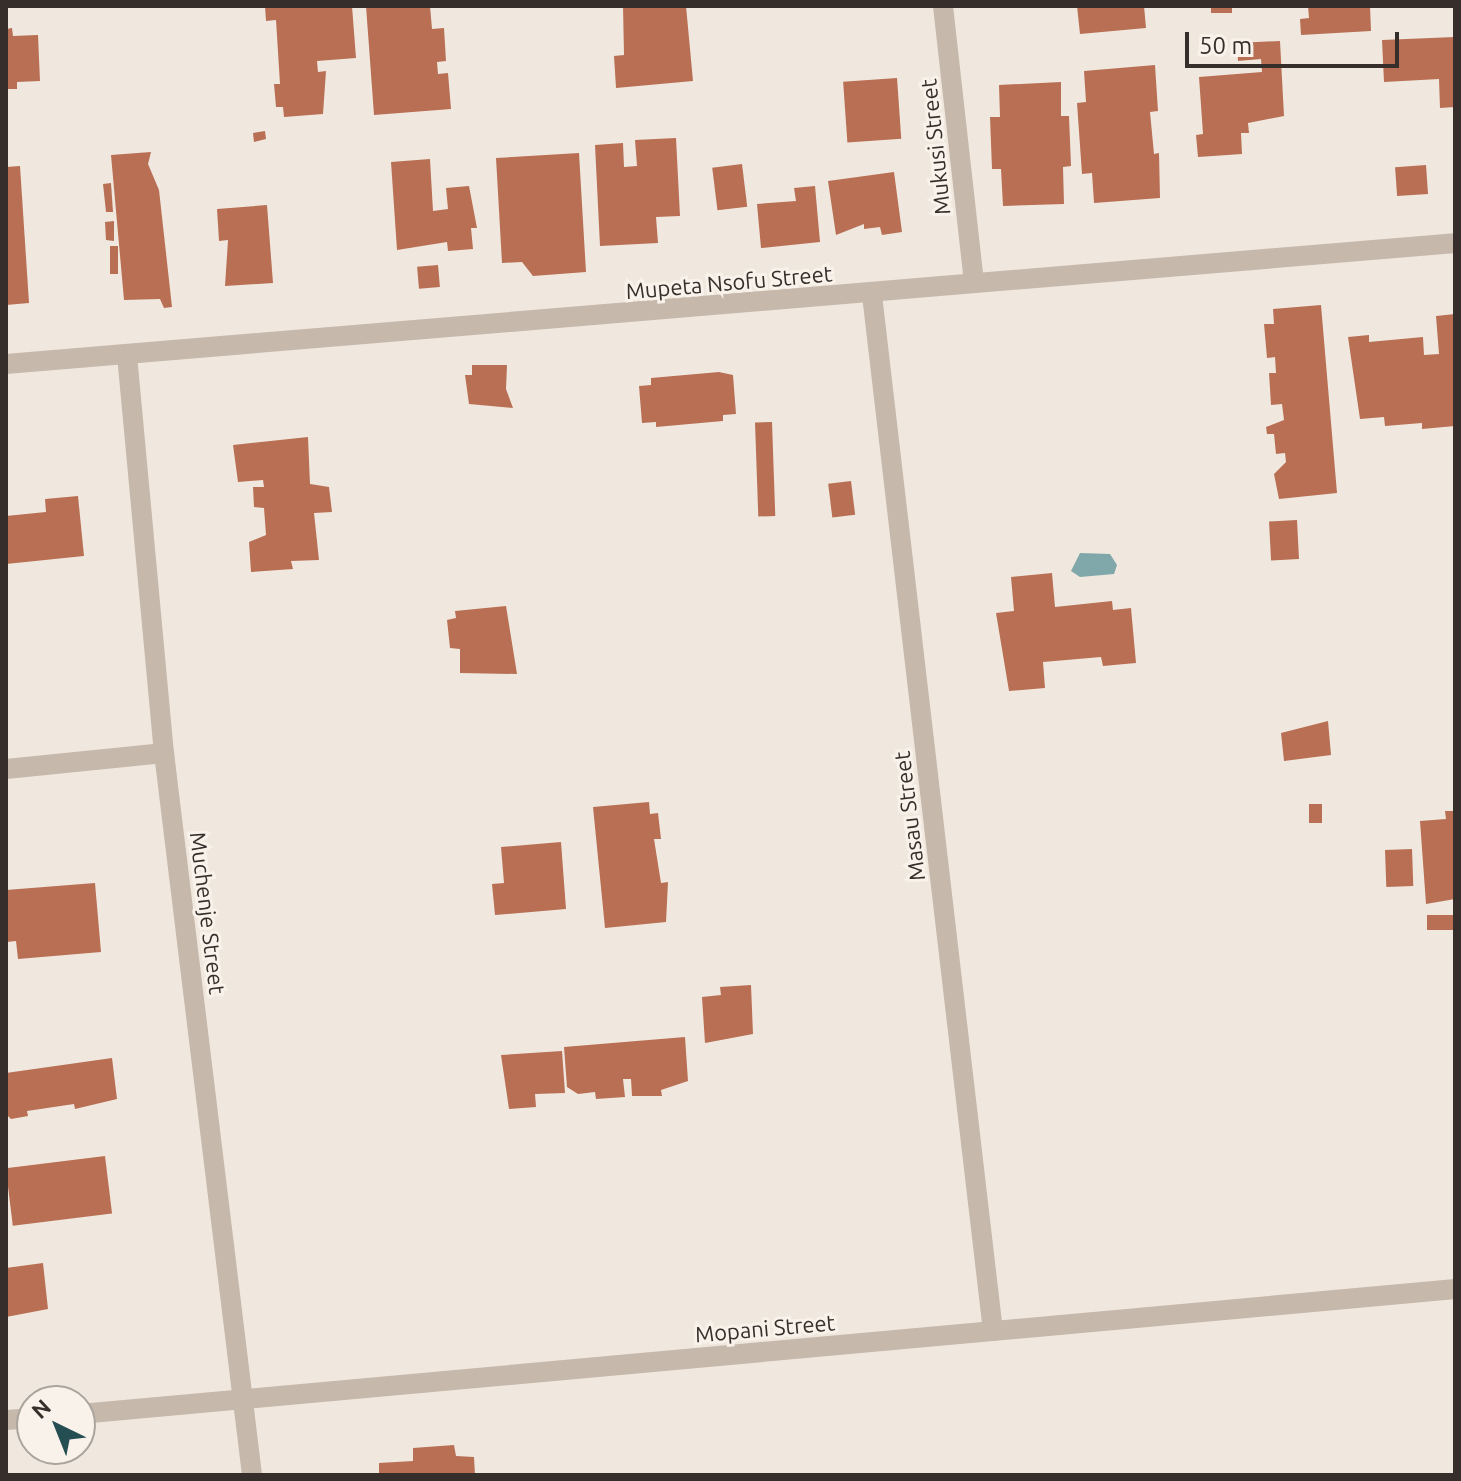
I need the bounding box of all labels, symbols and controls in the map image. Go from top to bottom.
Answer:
scale bar [1189,16,1403,66]
text: 50 m [1199,32,1252,59]
street label: Mukusi Street [915,78,955,216]
street label: Mupeta Nsofu Street [625,260,833,304]
street label: Masau Street [888,750,930,882]
street label: Muchenje Street [185,830,231,996]
street label: Mopani Street [694,1309,836,1347]
north arrow [16,1385,96,1465]
text: N [26,1394,55,1423]

